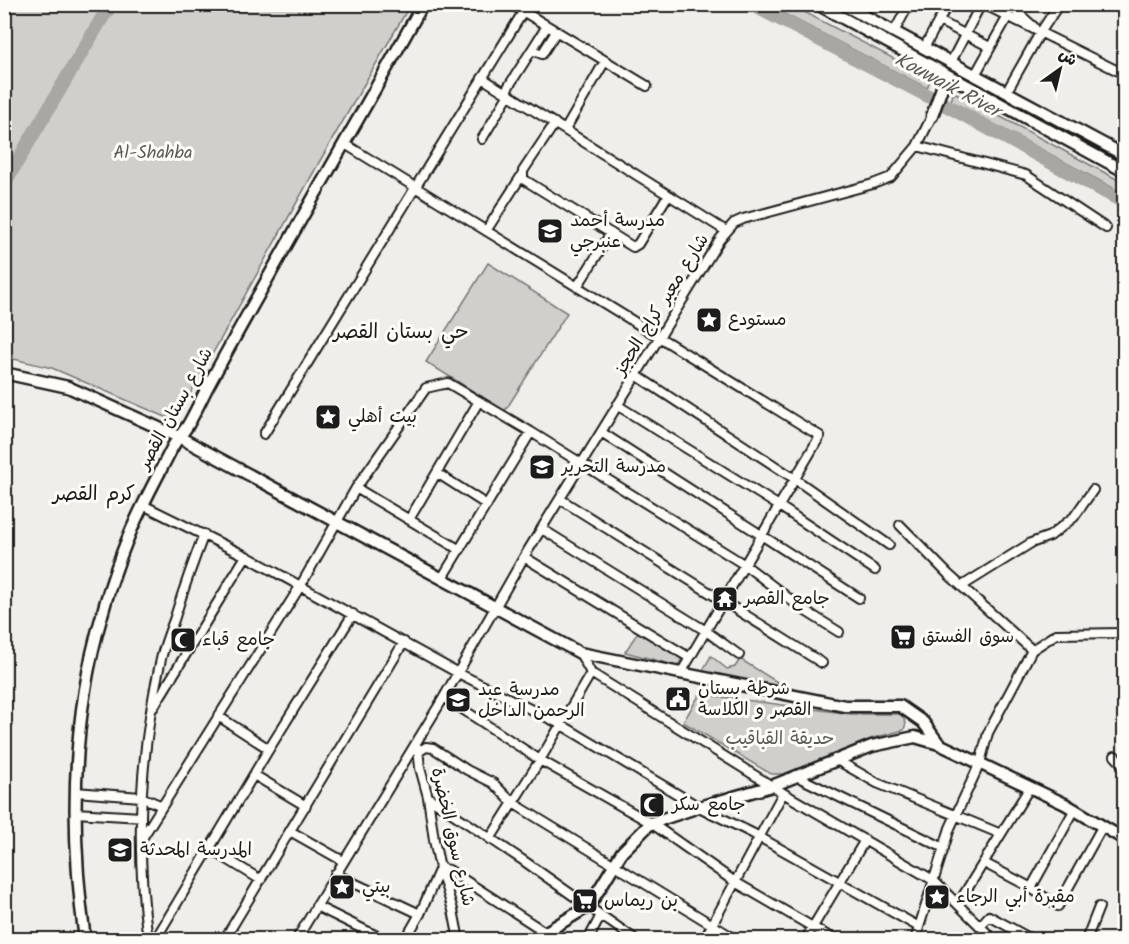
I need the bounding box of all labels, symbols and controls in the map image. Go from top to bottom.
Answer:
north arrow [1030,39,1090,99]
text: ش [1053,43,1082,73]
water label: Kouwaik River [888,45,1010,129]
park label: Al-Shahba [114,139,192,168]
place label: مدرسة أحمد عنبرجي [570,207,665,257]
school or university icon: مدرسة أحمد عنبرجي [535,216,565,246]
street label: شارع معبر كراج الحجز [605,228,717,383]
place icon: مستودع [694,305,724,335]
place label: مستودع [728,306,786,335]
district label: حي بستان القصر [331,317,469,349]
street label: شارع بستان القصر [129,343,222,477]
place icon: بيت أهلي [313,402,343,432]
place label: بيت أهلي [348,403,417,432]
school or university icon: مدرسة التحرير [527,452,557,482]
place label: مدرسة التحرير [560,453,666,482]
district label: كرم القصر [51,479,135,511]
temple icon: جامع القصر [710,584,740,614]
place label: جامع القصر [742,585,830,614]
supermarket icon: سوق الفستق [888,622,918,652]
place label: سوق الفستق [922,623,1014,652]
mosque icon: جامع قباء [168,625,198,655]
place label: جامع قباء [202,626,275,655]
place label: شرطة بستان القصر و الكلاسة [698,675,812,725]
place label: مدرسة عبد الرحمن الداخل [478,676,585,726]
public building icon: شرطة بستان القصر و الكلاسة [663,684,693,714]
school or university icon: مدرسة عبد الرحمن الداخل [443,685,473,715]
park label: حديقة القباقيب [726,725,834,754]
street label: شارع سوق الخضرة [422,765,482,909]
mosque icon: جامع سكر [637,790,667,820]
place label: جامع سكر [670,791,746,820]
school or university icon: المدرسة المحدثة [105,835,135,865]
place label: المدرسة المحدثة [140,836,252,865]
place icon: بيتي [327,872,357,902]
place label: بيتي [362,873,391,902]
place icon: مقبرة أبي الرجاء [922,882,952,912]
place label: مقبرة أبي الرجاء [956,883,1075,912]
supermarket icon: بن ريماس [570,886,600,916]
place label: بن ريماس [604,887,678,916]

